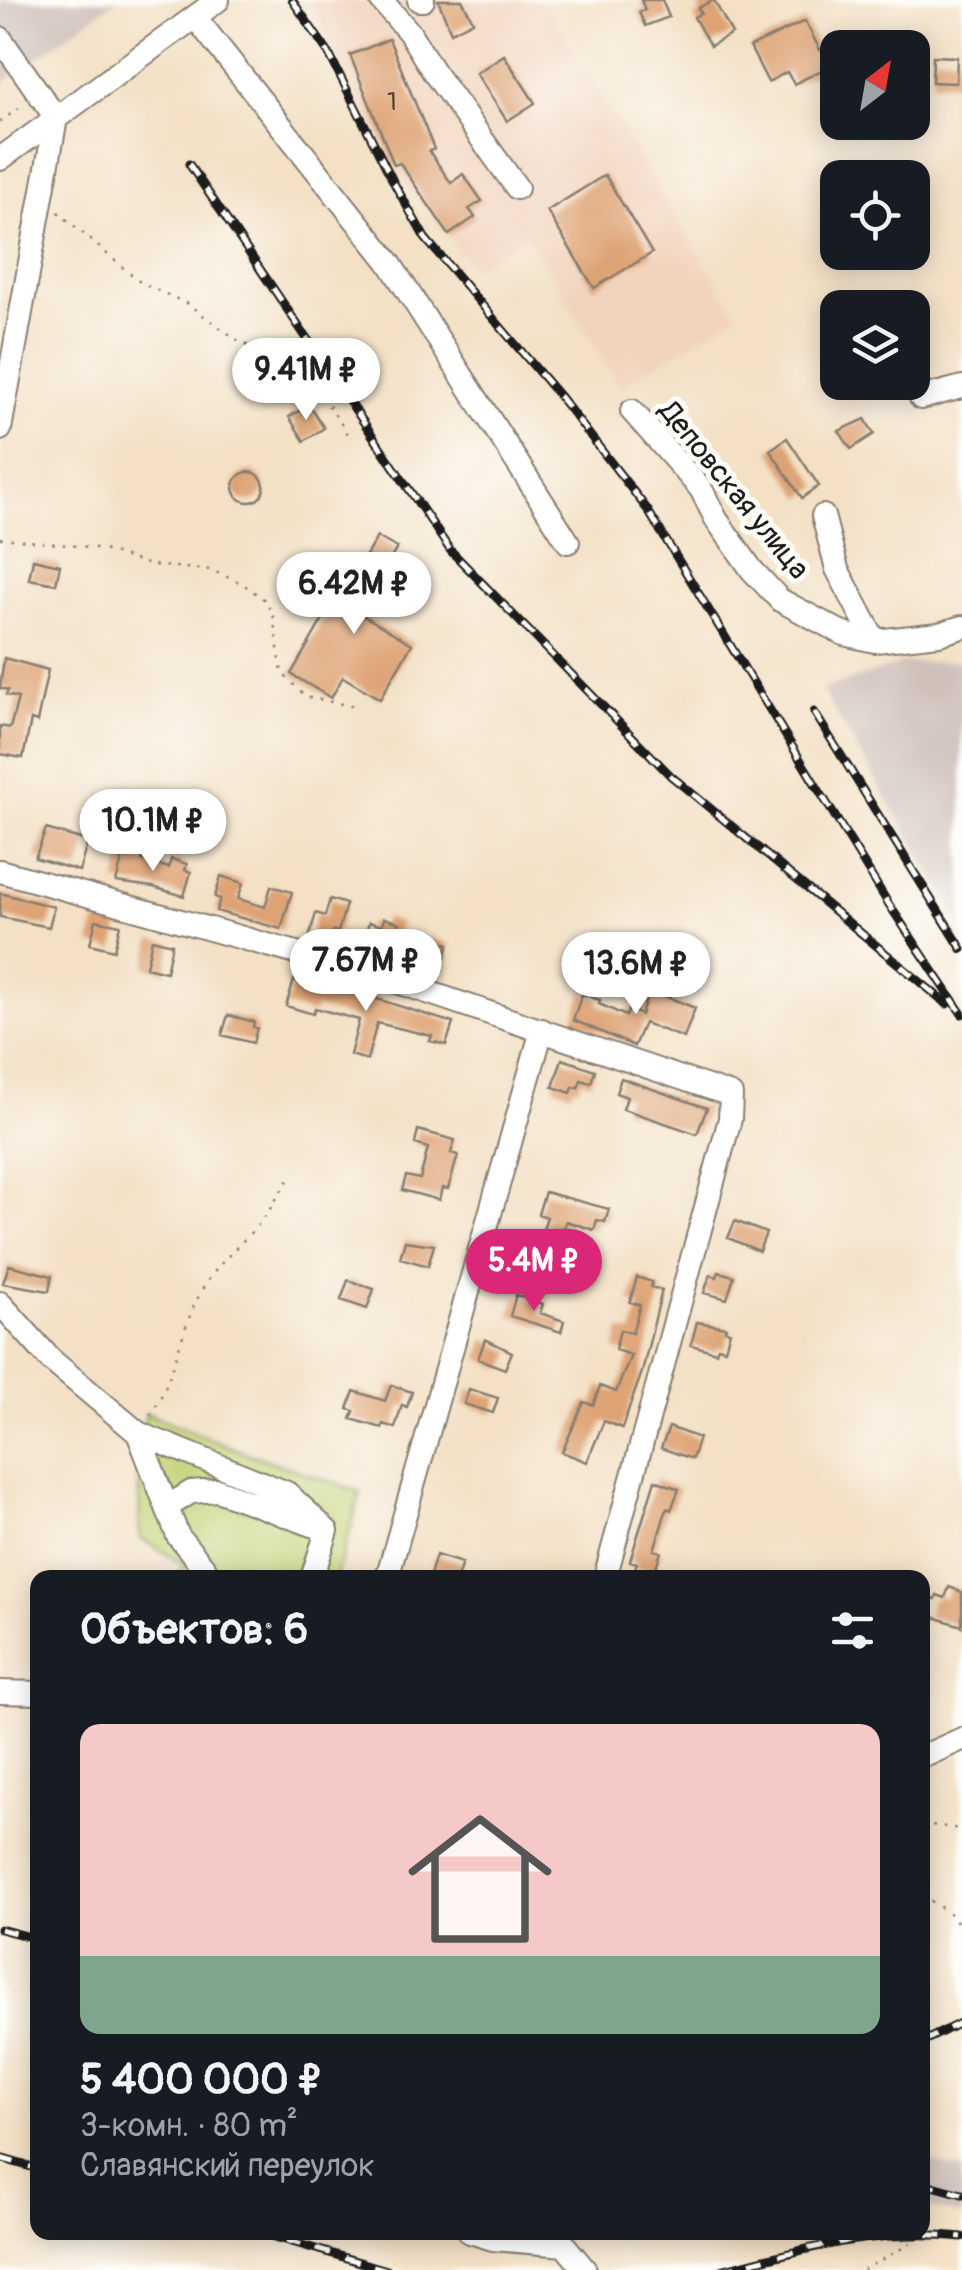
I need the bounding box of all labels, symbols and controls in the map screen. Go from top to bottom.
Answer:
north arrow [820,30,930,140]
map controls [820,30,930,400]
house number: 1 [387,87,397,118]
button: locate [820,160,930,270]
button: layers [820,290,930,400]
pin: 9.41M ₽ [214,338,398,423]
text: 9.41M ₽ [254,350,358,390]
street label: Деповская улица [650,393,817,587]
pin: 6.42M ₽ [262,552,446,637]
text: 6.42M ₽ [298,564,410,604]
pin: 10.1M ₽ [61,789,245,874]
text: 10.1M ₽ [101,801,205,841]
pin: 7.67M ₽ [274,929,458,1014]
pin: 13.6M ₽ [544,932,728,1017]
text: 7.67M ₽ [312,941,420,981]
text: 13.6M ₽ [583,944,689,984]
pin: 5.4M ₽ [453,1229,615,1314]
text: 5.4M ₽ [488,1241,580,1281]
icon: filters [825,1603,880,1658]
text: Объектов: 6 [80,1604,308,1656]
icon: home [390,1789,570,1969]
text: 5 400 000 ₽ [80,2054,323,2106]
text: 3-комн. · 80 m² [80,2106,298,2146]
text: Славянский переулок [80,2146,375,2186]

